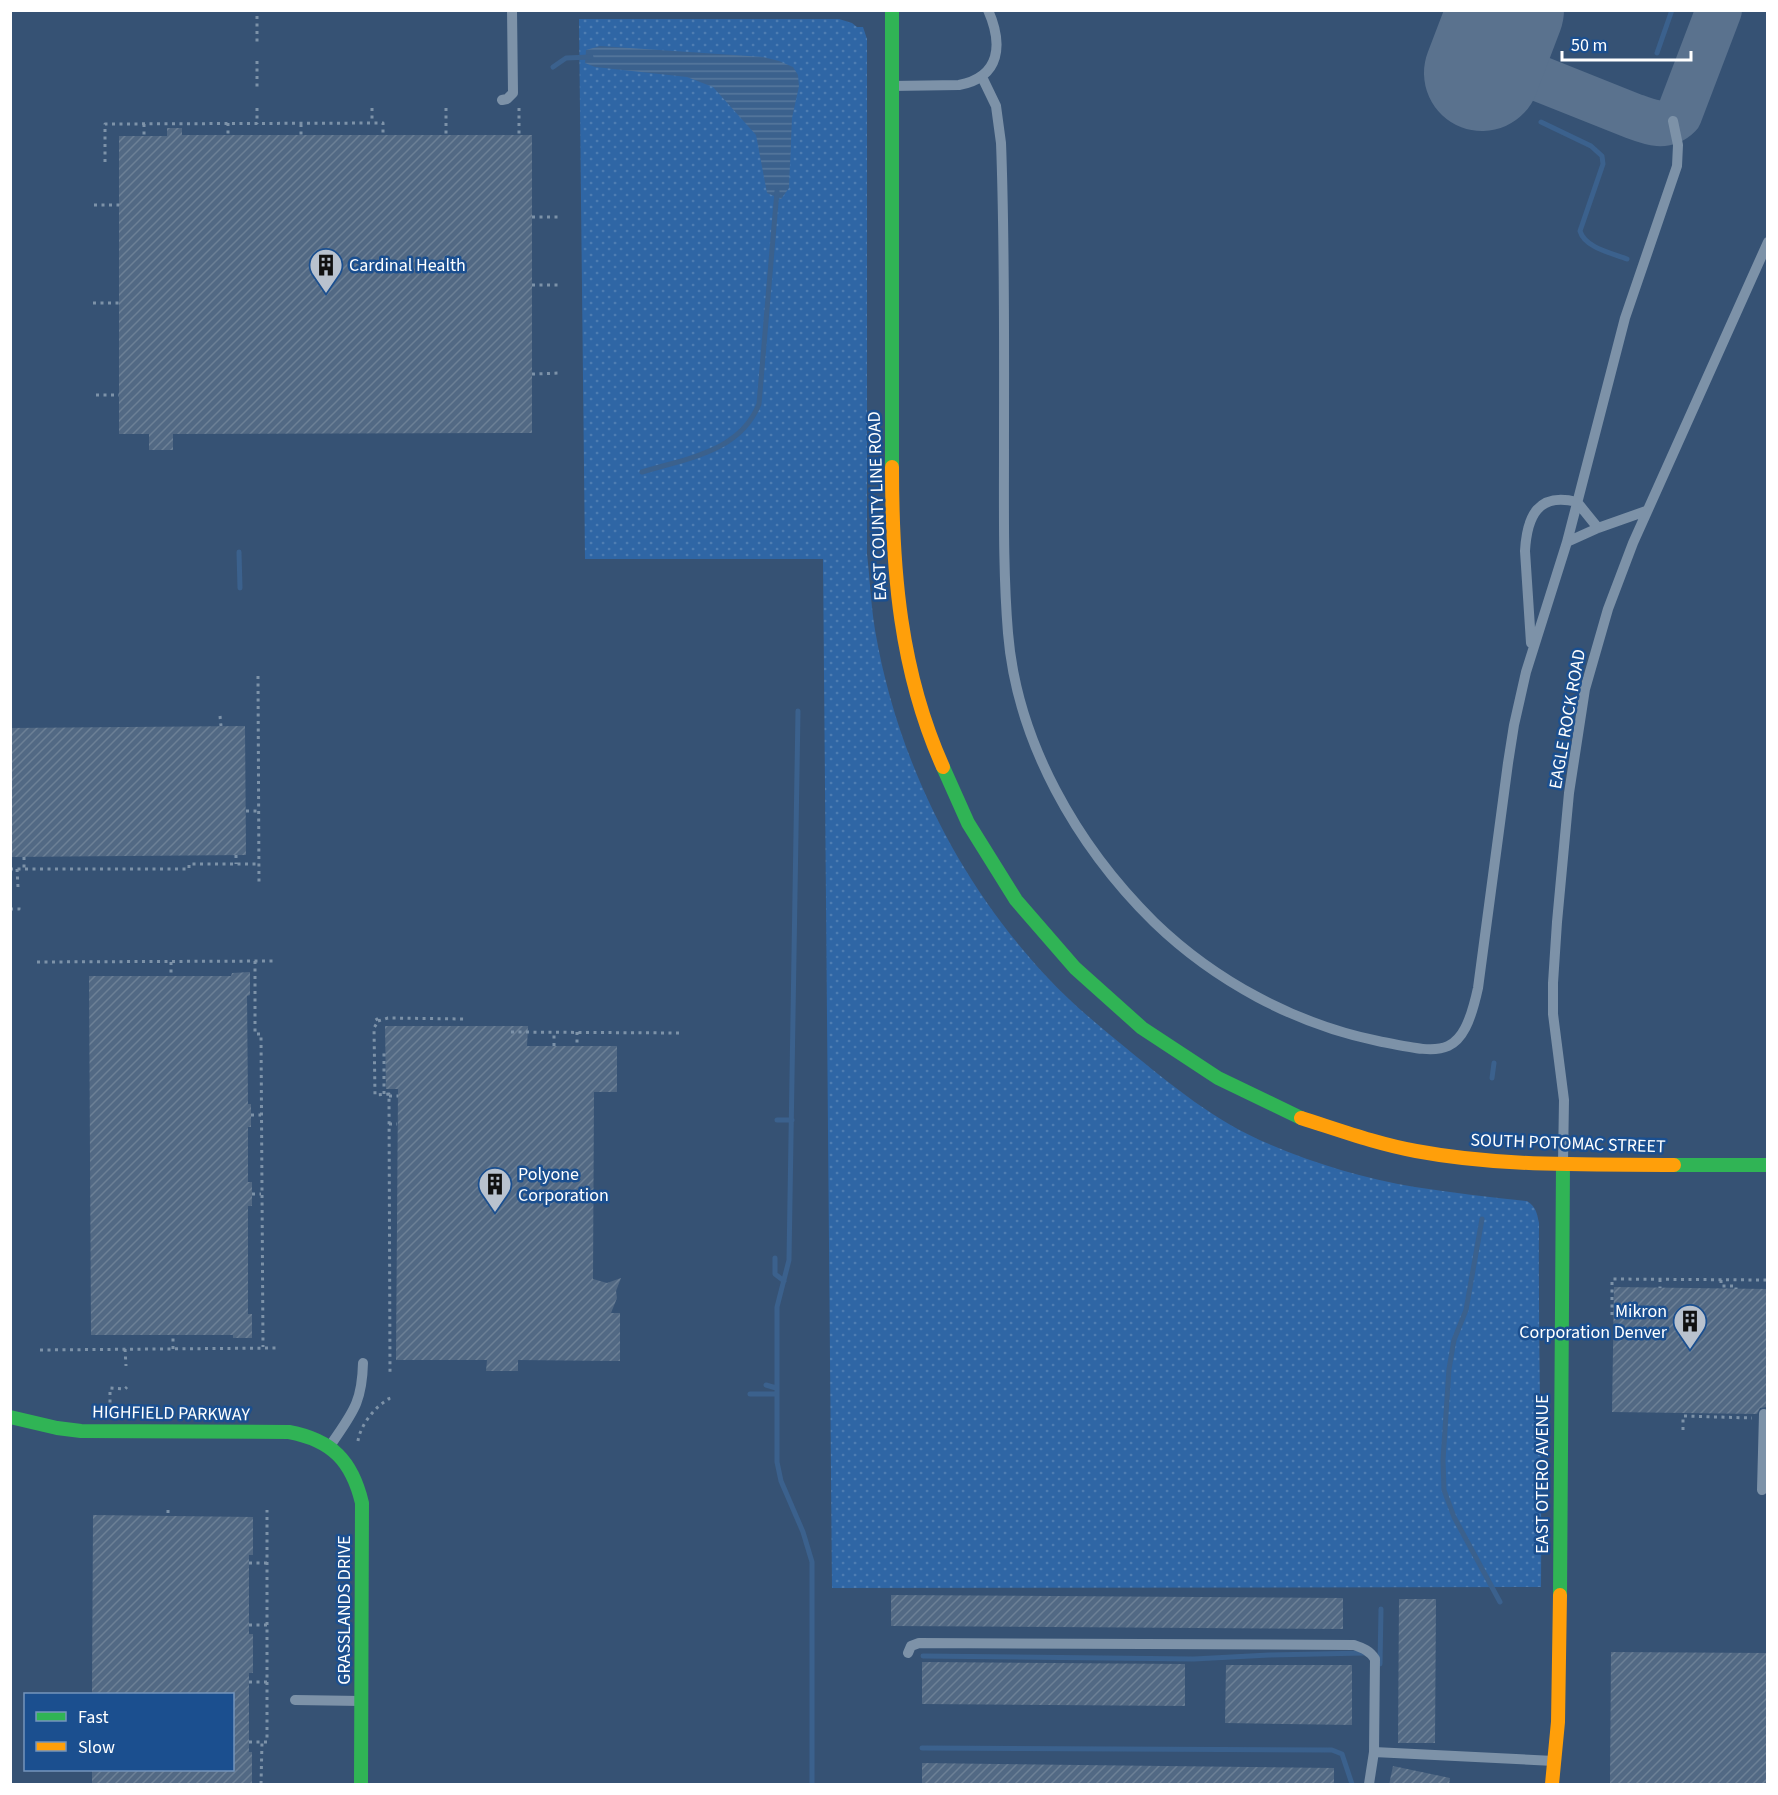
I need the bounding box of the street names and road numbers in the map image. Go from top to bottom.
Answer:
street label: EAST COUNTY LINE ROAD [862,411,893,601]
street label: EAGLE ROCK ROAD [1543,647,1592,791]
street label: SOUTH POTOMAC STREET [1470,1128,1666,1159]
street label: EAST OTERO AVENUE [1530,1394,1555,1554]
street label: HIGHFIELD PARKWAY [92,1400,250,1427]
street label: GRASSLANDS DRIVE [332,1535,357,1685]

